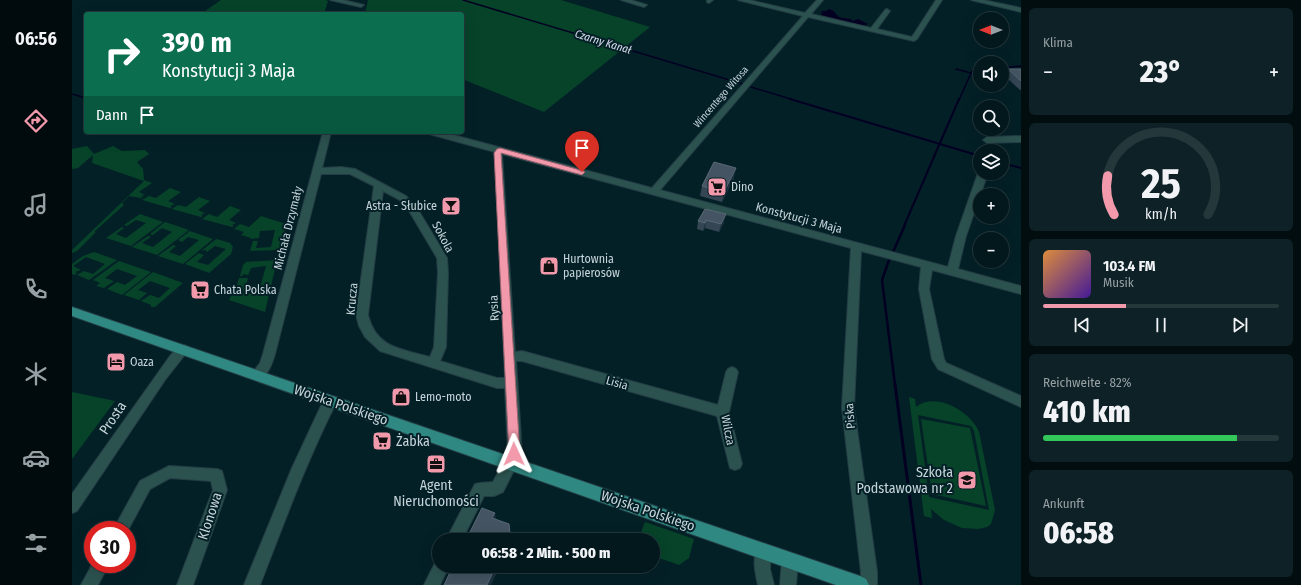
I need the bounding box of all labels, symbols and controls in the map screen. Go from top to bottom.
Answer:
north arrow [973,12,1009,48]
map controls [973,12,1009,268]
text: 390 m [162,26,232,59]
water label: Czarny Kanał [573,27,634,57]
text: 06:56 [15,28,57,50]
icon: right [96,28,148,80]
text: Klima [1043,35,1073,50]
text: 23° [1140,54,1182,90]
button: sound [973,56,1009,92]
text: − [1043,59,1053,86]
text: + [1269,59,1279,86]
text: Konstytucji 3 Maja [162,60,295,82]
street label: Wincentego Witosa [691,64,751,130]
button: search [973,100,1009,136]
icon: arrive [136,104,158,126]
text: Dann [96,106,128,124]
icon: directions [22,107,50,135]
pin [565,131,599,172]
icon: arrive [571,137,593,159]
button: layers [973,144,1009,180]
text: 25 [1140,159,1181,209]
supermarket icon: Dino [706,176,728,198]
place label: Dino [731,180,754,194]
street label: Michała Drzymały [271,184,305,271]
button: + [973,188,1009,224]
icon: music [22,191,50,219]
bar icon: Astra - Słubice [440,195,462,217]
place label: Astra - Słubice [366,199,437,213]
street label: Konstytucji 3 Maja [754,200,844,236]
text: km/h [1145,206,1177,223]
street label: Sokola [429,219,457,255]
button: − [973,232,1009,268]
place label: Hurtownia papierosów [563,252,620,280]
shop icon: Hurtownia papierosów [538,255,560,277]
text: 103.4 FM [1103,257,1155,275]
icon: phone [22,275,50,303]
text: Musik [1103,275,1134,290]
supermarket icon: Chata Polska [189,279,211,301]
street label: Krucza [344,282,360,316]
place label: Chata Polska [214,283,277,297]
street label: Rysia [486,295,502,321]
icon: previous [1071,314,1093,336]
icon: pause [1150,314,1172,336]
icon: next [1229,314,1251,336]
hotel icon: Oaza [105,351,127,373]
place label: Oaza [130,355,154,369]
icon: climate [22,360,50,388]
street label: Lisia [604,373,630,393]
text: Reichweite · 82% [1043,375,1131,390]
street label: Wojska Polskiego [292,381,390,429]
shop icon: Lemo-moto [390,386,412,408]
place label: Lemo-moto [415,390,472,404]
text: 410 km [1043,394,1131,430]
street label: Prosta [96,398,130,438]
street label: Piska [842,402,858,429]
street label: Wilcza [718,414,738,447]
supermarket icon: Żabka [371,430,393,452]
place label: Żabka [396,433,430,450]
position arrow [493,433,535,475]
icon: car [22,444,50,472]
office icon: Agent Nieruchomości [425,453,447,475]
place label: Szkoła Podstawowa nr 2 [857,464,953,497]
school or university icon: Szkoła Podstawowa nr 2 [956,469,978,491]
place label: Agent Nieruchomości [393,477,479,510]
street label: Wojska Polskiego [599,487,697,535]
street label: Klonowa [194,490,226,542]
text: Ankunft [1043,496,1085,511]
text: 06:58 [1043,515,1114,551]
speed limit sign: 30 [84,521,136,573]
icon: filters [22,529,50,557]
text: 06:58 · 2 Min. · 500 m [481,544,611,562]

